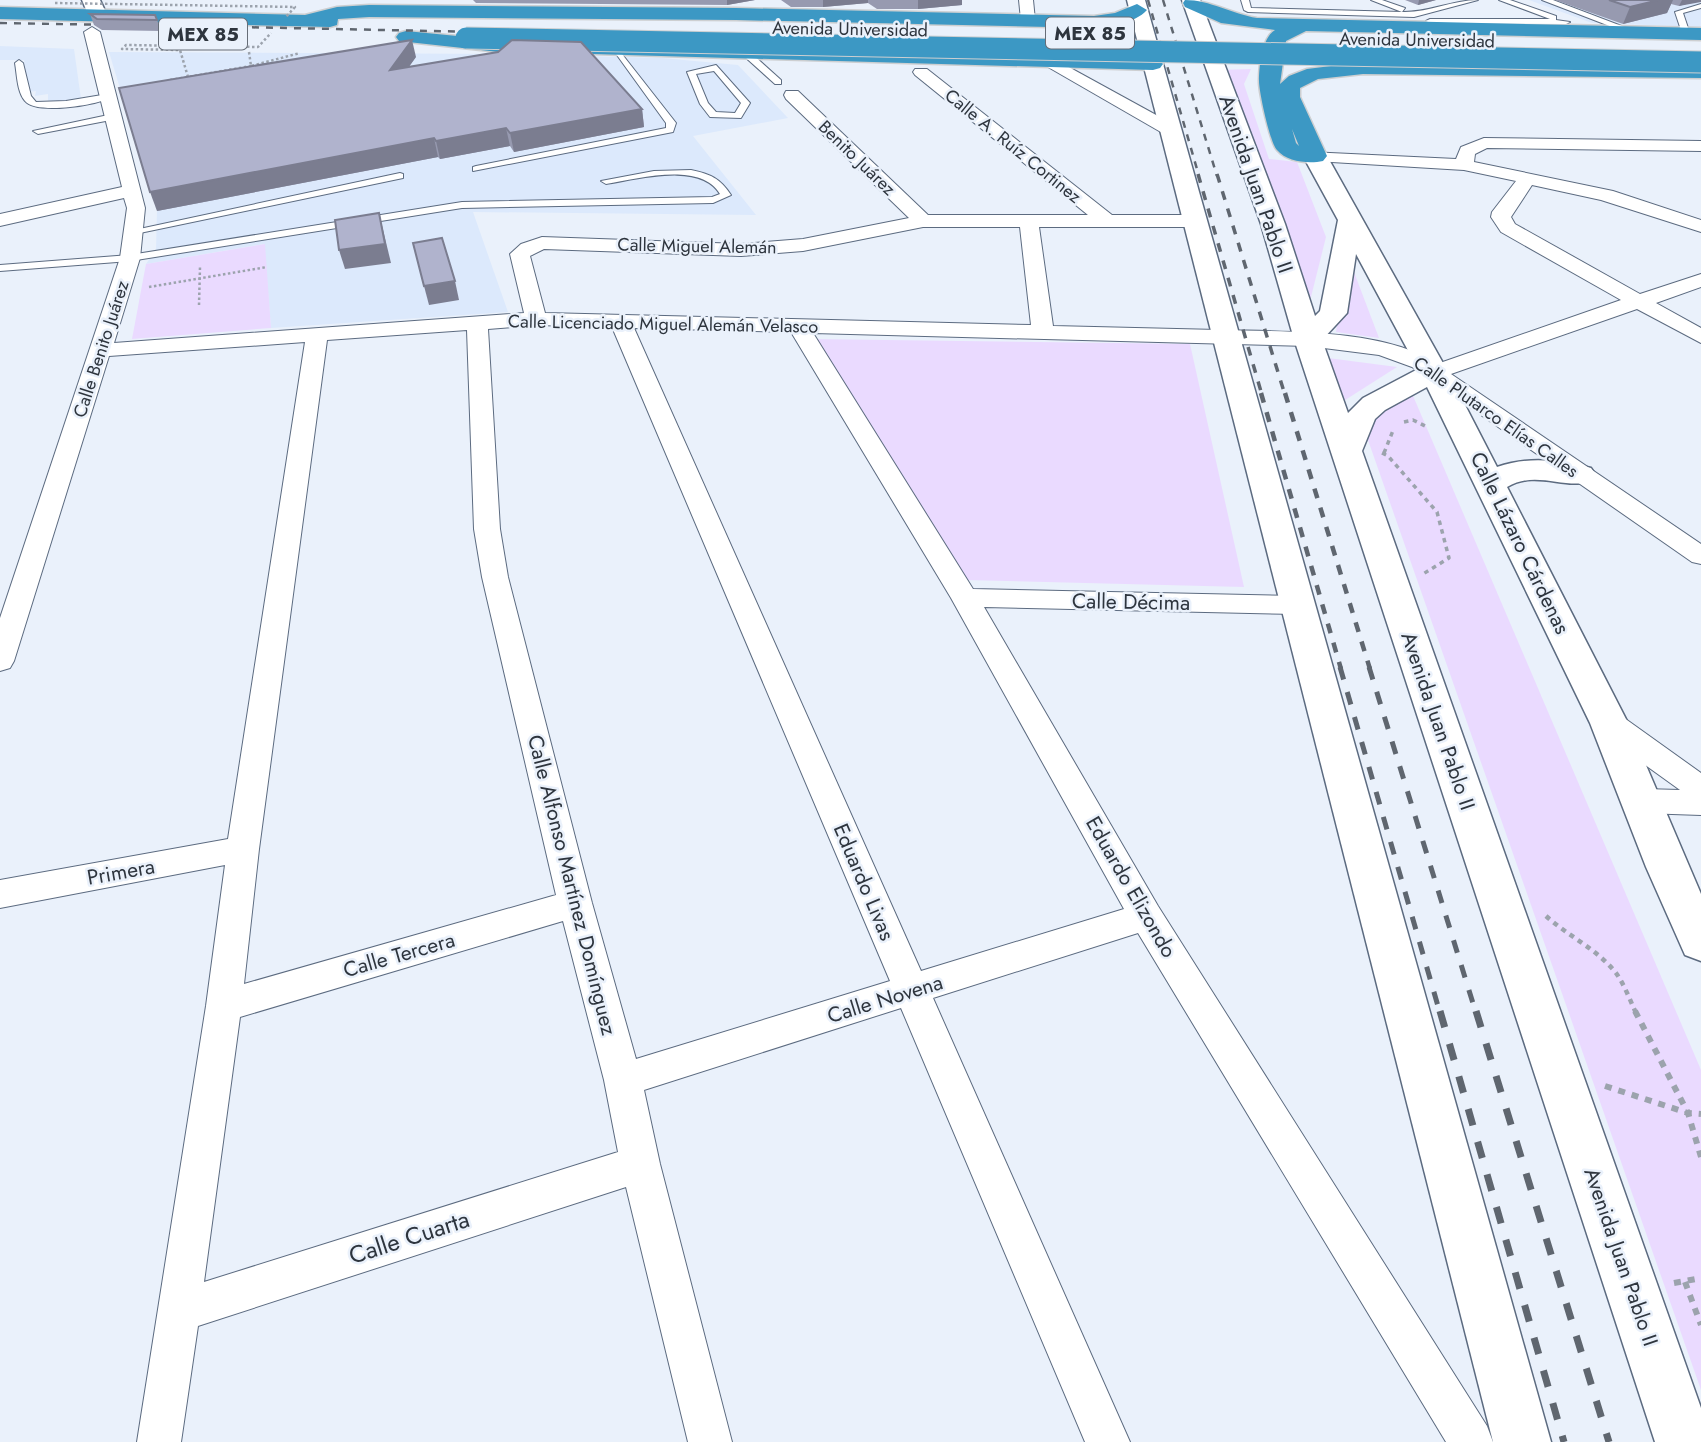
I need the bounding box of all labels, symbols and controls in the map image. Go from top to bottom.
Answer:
street label: Avenida Universidad [772,15,928,43]
road number: MEX 85 [159,18,247,50]
road number: MEX 85 [1046,18,1134,48]
street label: Avenida Universidad [1339,26,1495,54]
street label: Calle A. Ruíz Cortinez [939,83,1087,210]
street label: Avenida Juan Pablo II [1211,91,1301,277]
street label: Benito Juárez [812,114,902,202]
street label: Calle Miguel Alemán [617,232,777,260]
street label: Calle Benito Juárez [67,276,136,421]
street label: Calle Licenciado Miguel Alemán Velasco [508,308,819,340]
street label: Calle Plutarco Elías Calles [1408,350,1584,484]
street label: Calle Lázaro Cárdenas [1463,447,1577,639]
street label: Calle Décima [1072,586,1190,618]
street label: Avenida Juan Pablo II [1393,628,1483,814]
street label: Calle Alfonso Martínez Domínguez [520,732,624,1039]
street label: Eduardo Elizondo [1078,811,1184,963]
street label: Eduardo Livas [826,819,902,945]
street label: Primera [85,851,157,893]
street label: Calle Tercera [340,925,458,985]
street label: Calle Novena [823,967,947,1031]
street label: Avenida Juan Pablo II [1576,1164,1666,1350]
street label: Calle Cuarta [344,1201,474,1273]

